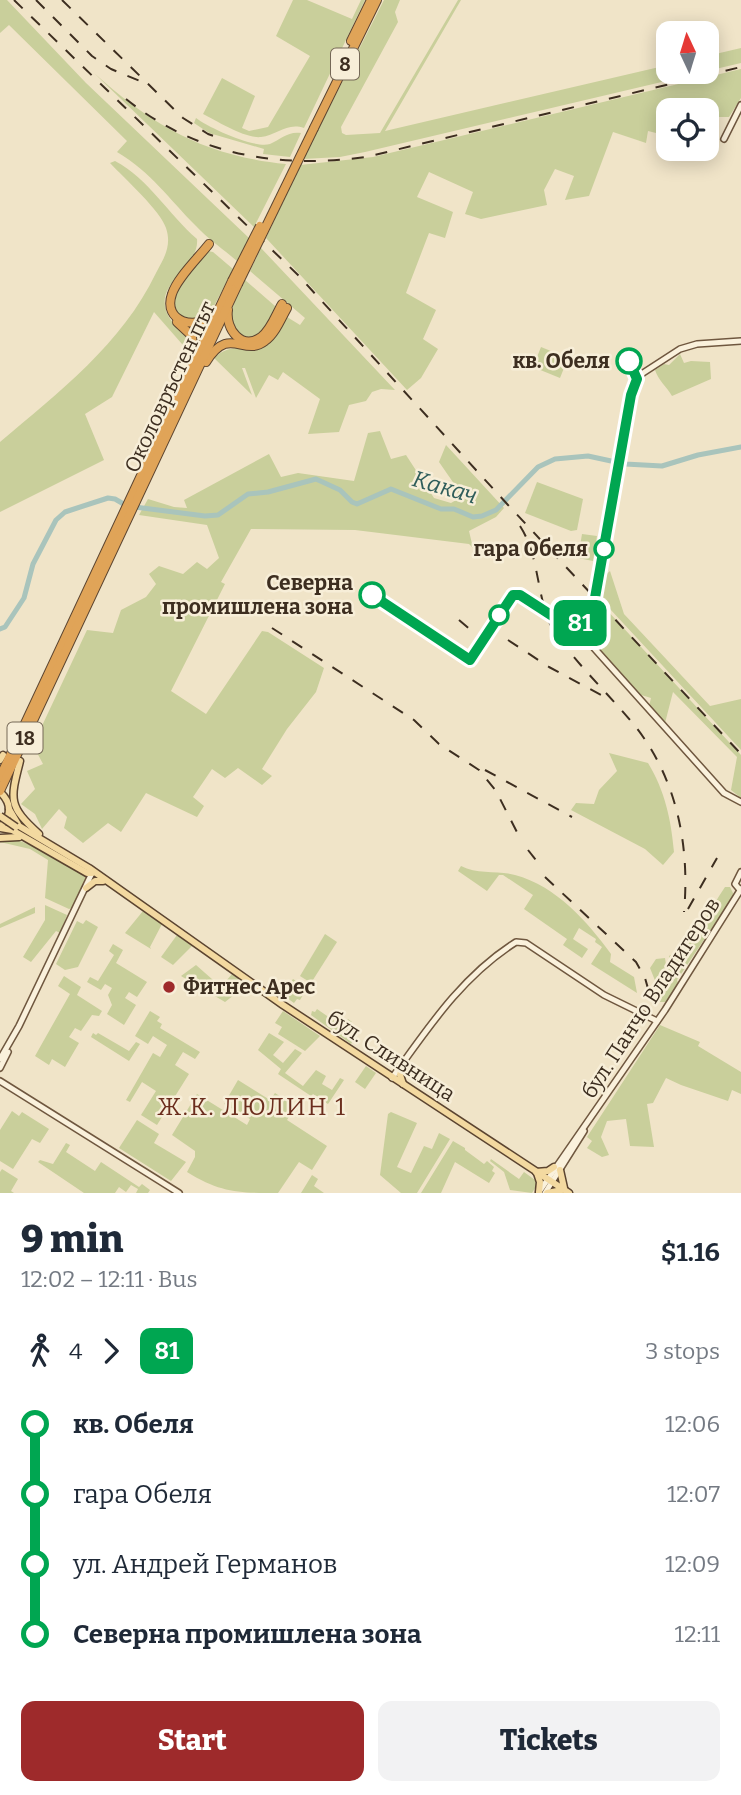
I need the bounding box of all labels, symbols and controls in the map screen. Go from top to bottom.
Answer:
north arrow [656,21,719,84]
map controls [656,21,719,161]
road number: 8 [331,48,359,80]
button: locate [656,98,719,161]
street label: Околовръстен път [119,297,221,477]
place label: кв. Обеля [512,348,610,374]
marker: кв. Обеля [616,348,642,374]
water label: Какач [409,464,481,510]
place label: гара Обеля [473,536,588,562]
marker: гара Обеля [594,539,614,559]
place label: Северна промишлена зона [162,570,353,620]
marker: Северна промишлена зона [359,582,385,608]
line badge: 81 [548,600,612,646]
unlabelled marker [489,605,509,625]
text: 81 [568,609,592,637]
road number: 18 [8,722,42,754]
street label: бул. Панчо Владигеров [576,893,726,1103]
place label: Фитнес Арес [183,974,315,1000]
marker: Фитнес Арес [161,979,177,995]
street label: бул. Сливница [322,1005,461,1107]
district label: Ж.К. ЛЮЛИН 1 [157,1093,347,1121]
text: 9 min [21,1216,123,1262]
text: $1.16 [661,1237,720,1268]
text: 12:02 – 12:11 · Bus [21,1265,198,1293]
icon: walk [21,1332,59,1370]
icon: forward [92,1332,130,1370]
text: 4 [69,1337,82,1365]
text: 81 [154,1337,179,1365]
text: 3 stops [645,1337,720,1365]
text: кв. Обеля [73,1409,194,1440]
text: 12:06 [665,1410,720,1438]
text: гара Обеля [73,1479,212,1510]
text: 12:07 [667,1480,720,1508]
text: ул. Андрей Германов [73,1549,338,1580]
text: 12:09 [665,1550,720,1578]
text: Северна промишлена зона [73,1619,422,1650]
text: 12:11 [675,1620,720,1648]
button: Start [21,1701,364,1781]
button: Tickets [378,1701,720,1781]

